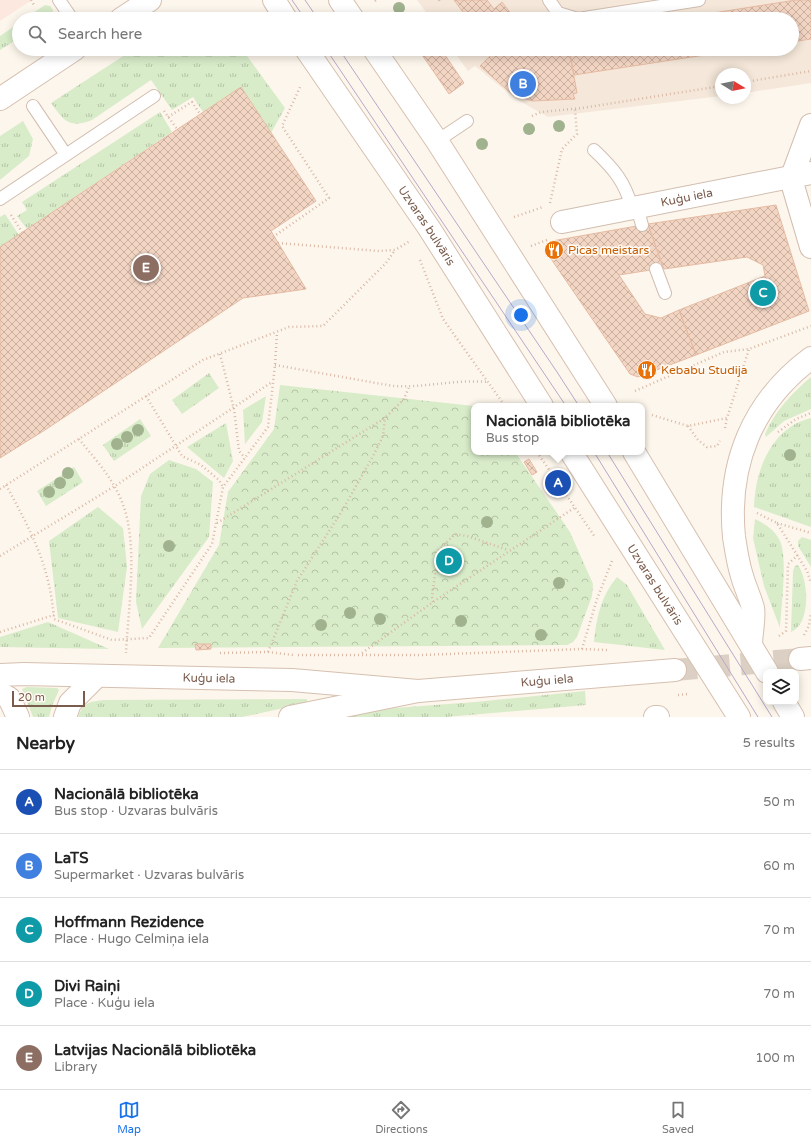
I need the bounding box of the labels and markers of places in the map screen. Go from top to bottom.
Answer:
pin: B [510,69,536,99]
restaurant icon: Picas meistars [543,239,565,261]
place label: Picas meistars [568,243,649,257]
pin: E [133,253,159,283]
pin: C [750,278,776,308]
restaurant icon: Kebabu Studija [636,359,658,381]
place label: Kebabu Studija [661,363,748,377]
pin: A [545,468,571,498]
pin: D [436,546,462,576]

